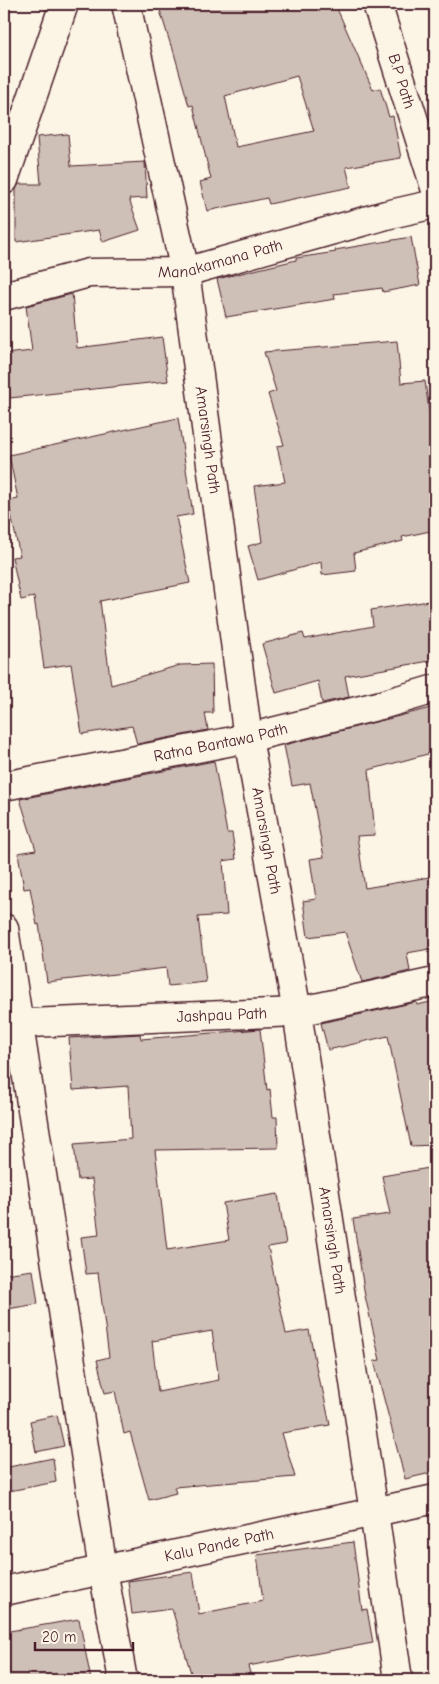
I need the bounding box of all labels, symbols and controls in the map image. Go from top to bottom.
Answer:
street label: B.P Path [384,52,419,111]
street label: Manakamana Path [158,236,285,281]
street label: Amarsingh Path [192,385,224,495]
street label: Ratna Bantawa Path [152,719,290,765]
street label: Amarsingh Path [248,786,285,896]
street label: Jashpau Path [176,1004,268,1026]
street label: Amarsingh Path [315,1185,349,1295]
street label: Kalu Pande Path [163,1525,275,1565]
scale bar [35,1619,132,1651]
text: 20 m [42,1628,76,1646]

